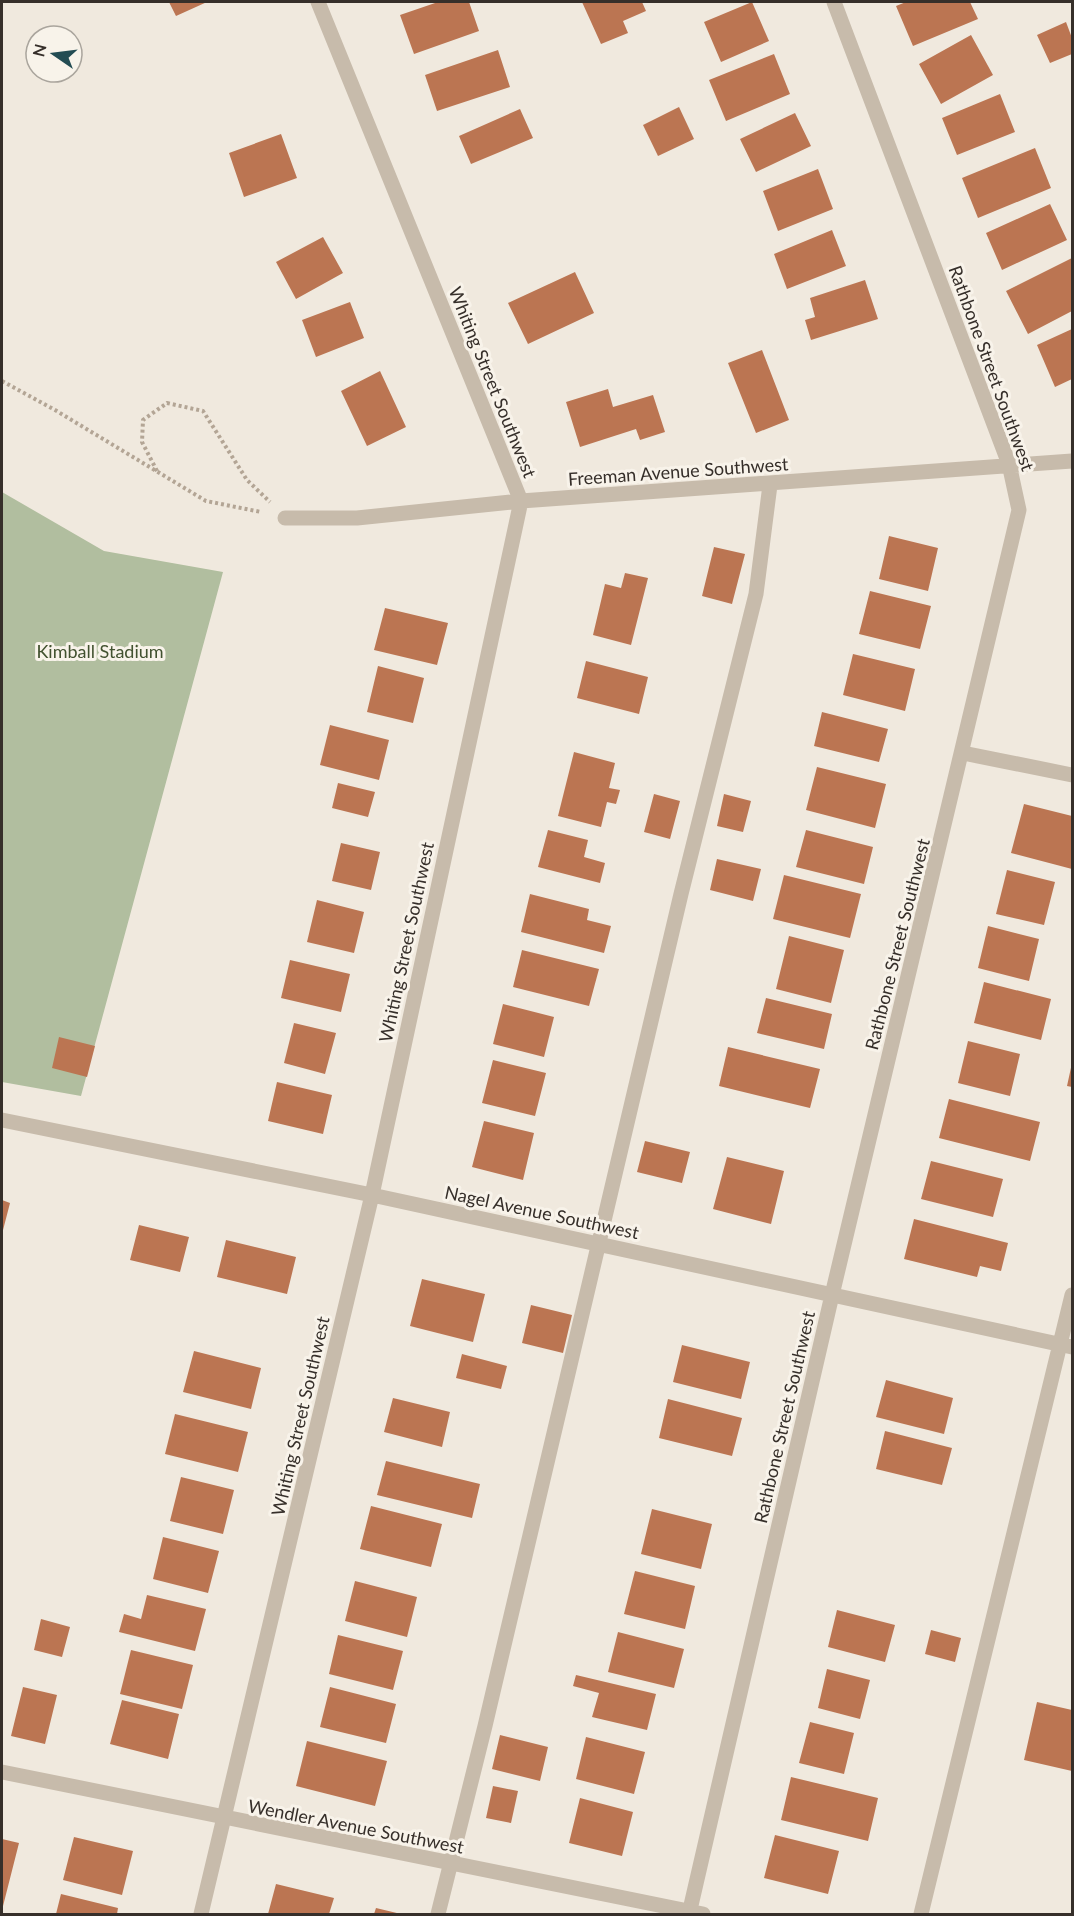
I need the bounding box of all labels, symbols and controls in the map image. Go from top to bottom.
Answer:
north arrow [24,24,84,84]
text: N [28,42,50,59]
street label: Rathbone Street Southwest [945,262,1040,474]
street label: Whiting Street Southwest [445,283,542,481]
street label: Freeman Avenue Southwest [567,452,789,490]
park label: Kimball Stadium [36,640,164,662]
street label: Rathbone Street Southwest [860,835,934,1052]
street label: Whiting Street Southwest [374,839,438,1044]
street label: Nagel Avenue Southwest [443,1181,642,1243]
street label: Rathbone Street Southwest [749,1308,819,1525]
street label: Whiting Street Southwest [266,1314,334,1518]
street label: Wendler Avenue Southwest [246,1794,466,1858]

